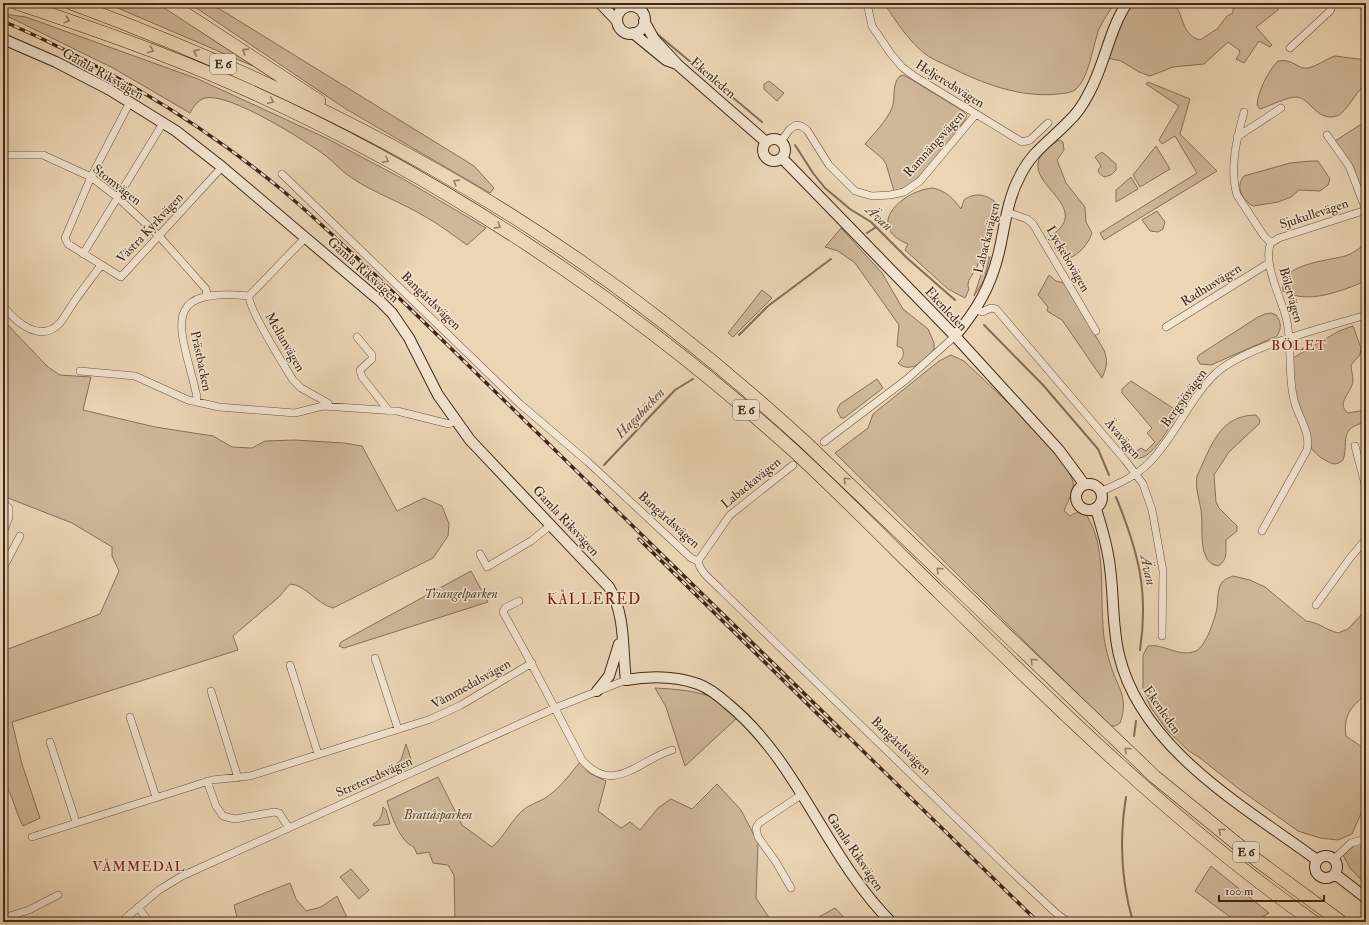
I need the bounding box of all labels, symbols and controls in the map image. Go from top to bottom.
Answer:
one-way arrow [63,15,70,24]
street label: Gamla Riksvägen [60,45,147,103]
one-way arrow [147,45,155,53]
one-way arrow [193,49,201,57]
one-way arrow [242,49,249,56]
road number: E 6 [210,54,236,74]
street label: Ekenleden [687,54,739,102]
street label: Heljeredsvägen [913,56,988,112]
one-way arrow [266,96,274,104]
street label: Ramnängsvägen [900,107,968,180]
one-way arrow [382,155,390,162]
street label: Stomvägen [90,161,145,209]
one-way arrow [453,179,460,187]
street label: Västra Kyrkvägen [113,189,188,267]
street label: Sjukullevägen [1278,195,1351,233]
water label: Ävan [860,200,896,235]
street label: Labackavägen [970,201,1004,275]
one-way arrow [494,222,501,229]
street label: Lyckebovägen [1042,223,1093,296]
street label: Gamla Riksvägen [324,234,402,306]
street label: Radhusvägen [1178,260,1244,310]
street label: Böletvägen [1275,265,1307,325]
street label: Bangårdsvägen [398,268,465,334]
street label: Ekenleden [921,284,971,335]
street label: Mellanvägen [262,310,309,375]
street label: Prästbacken [187,329,215,393]
district label: BÖLET [1271,337,1327,354]
street label: Bergsjövägen [1157,365,1211,430]
water label: Hagabäcken [611,384,668,443]
road number: E 6 [733,400,759,420]
street label: Ävavägen [1101,415,1145,463]
street label: Labackavägen [718,454,784,512]
one-way arrow [843,478,850,485]
street label: Gamla Riksvägen [529,482,603,560]
street label: Bangårdsvägen [635,488,703,552]
water label: Ävan [1136,551,1160,587]
one-way arrow [936,568,944,575]
park label: Triangelparken [424,586,498,602]
district label: KÅLLERED [547,589,641,609]
street label: Våmmedalsvägen [428,655,514,712]
one-way arrow [1030,658,1037,665]
street label: Ekenleden [1140,683,1184,737]
street label: Bangårdsvägen [868,713,935,779]
one-way arrow [1124,748,1131,755]
street label: Streteredsvägen [333,753,415,801]
park label: Brattåsparken [403,807,472,823]
street label: Gamla Riksvägen [823,810,887,894]
one-way arrow [1218,829,1225,836]
road number: E 6 [1233,842,1259,862]
district label: VÅMMEDAL [92,858,186,875]
scale bar [1219,877,1324,903]
text: 100 m [1225,884,1254,899]

